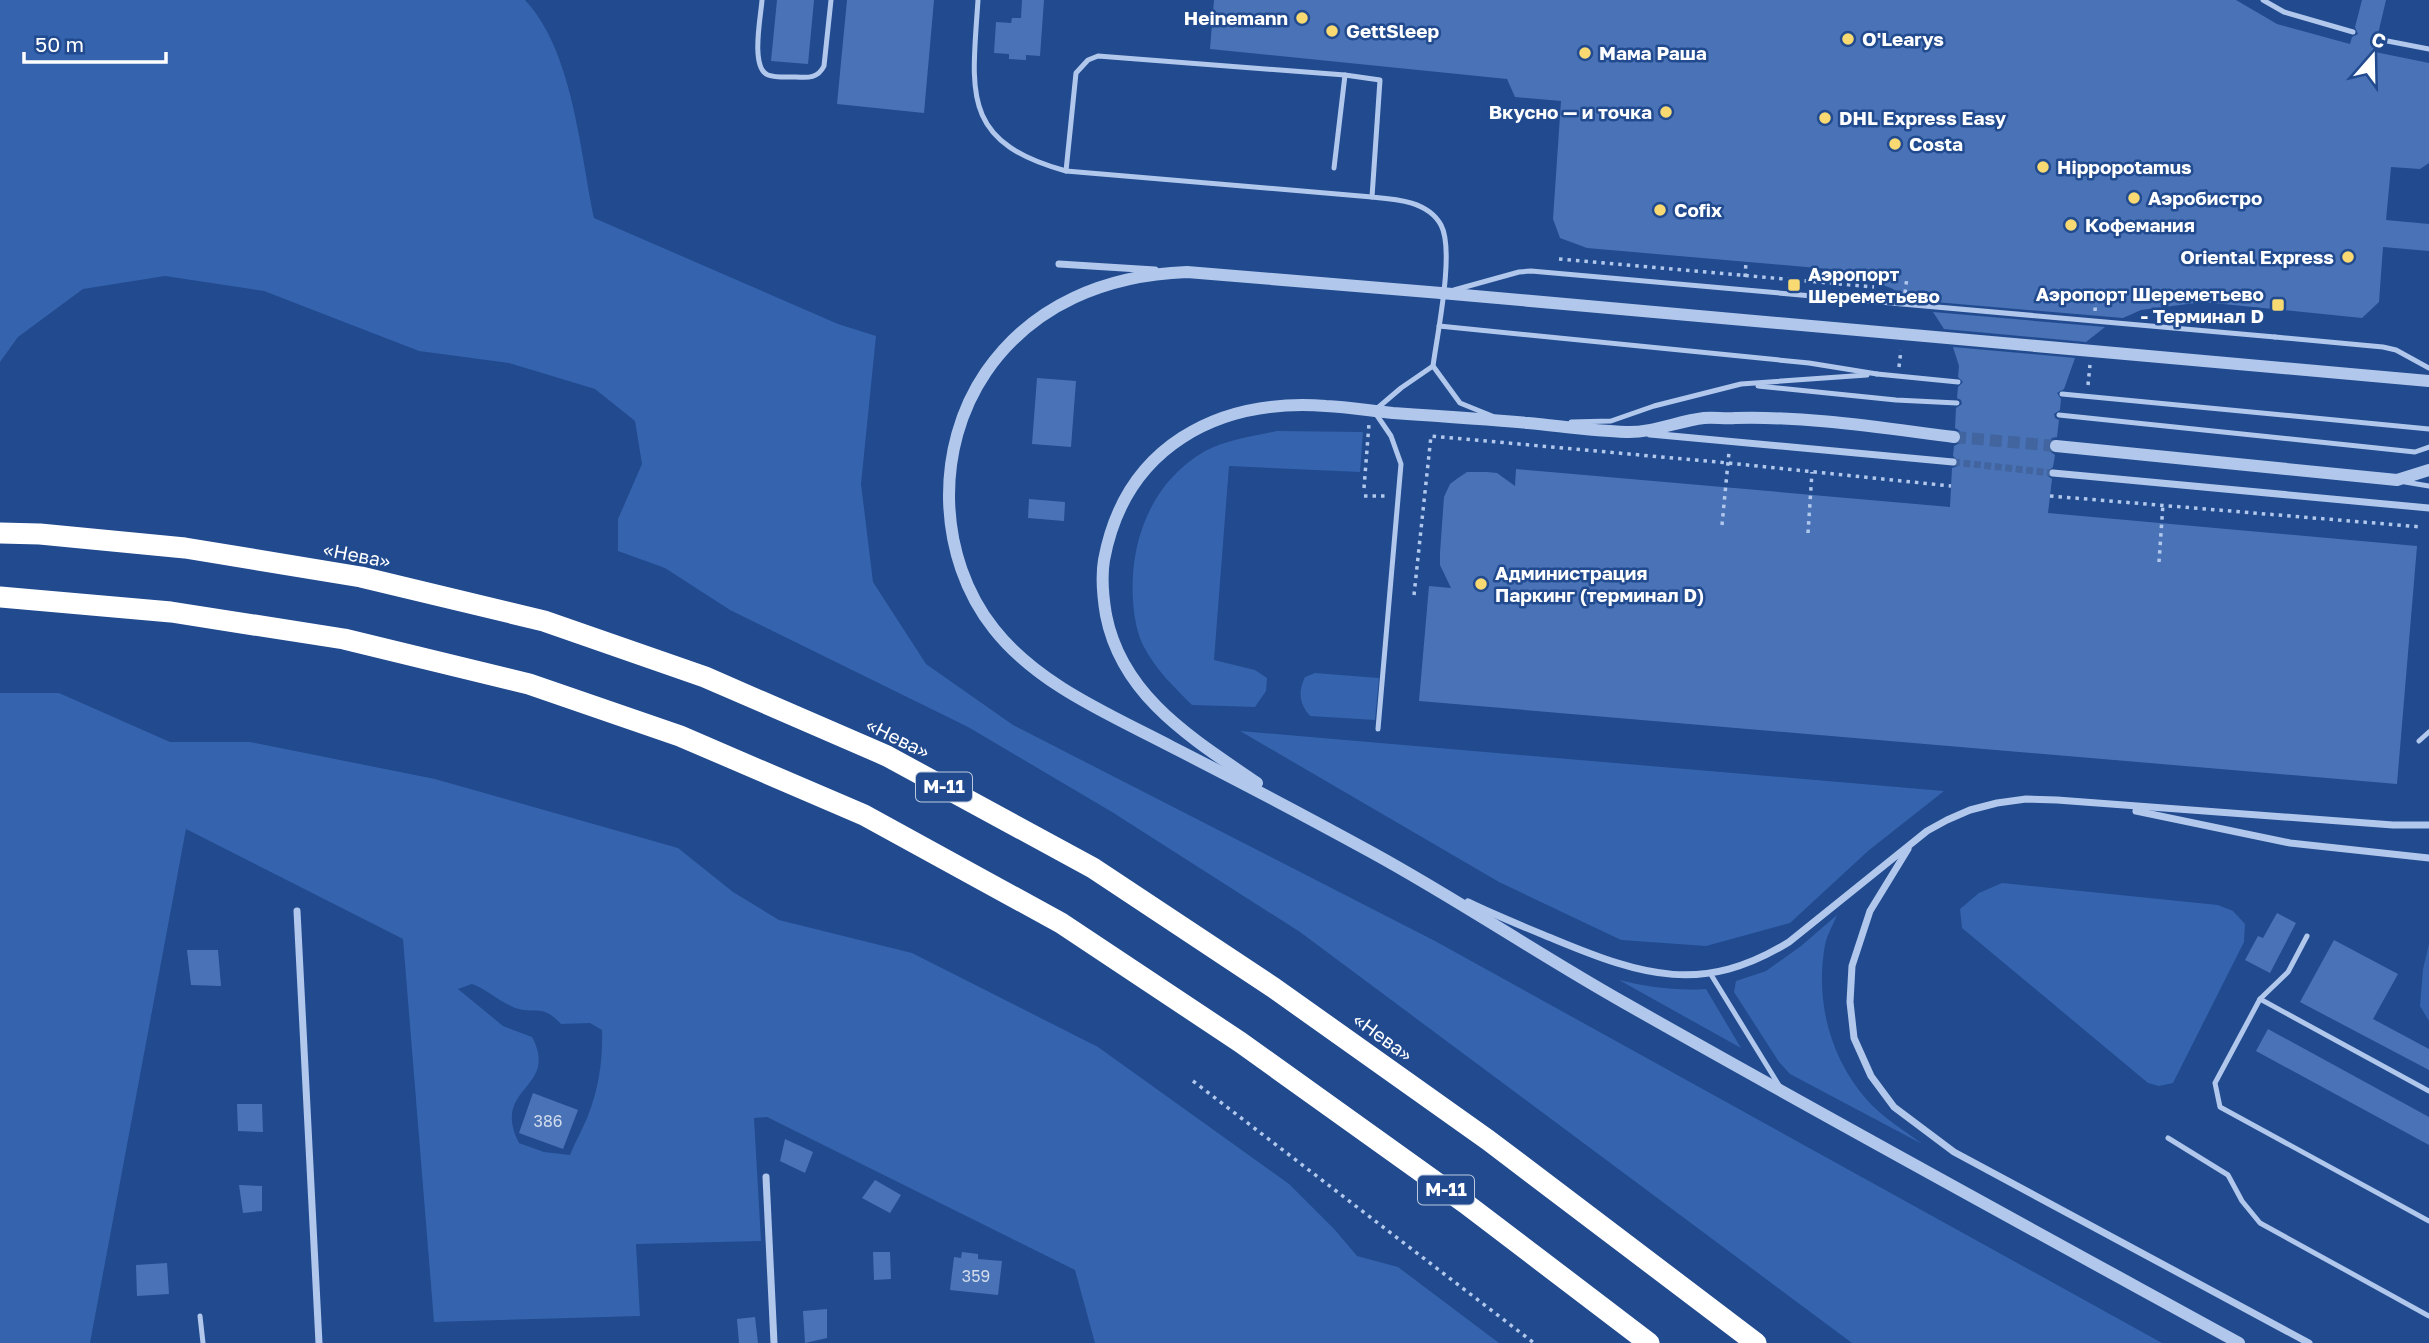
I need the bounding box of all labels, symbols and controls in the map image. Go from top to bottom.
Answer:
place label: Heinemann [1184,6,1288,29]
marker: Heinemann [1294,10,1310,26]
place label: GettSleep [1346,19,1440,42]
scale bar [24,21,166,65]
north arrow [2338,21,2408,91]
marker: GettSleep [1324,23,1340,39]
text: С [2369,26,2389,53]
place label: O'Learys [1862,27,1944,50]
text: 50 m [35,31,84,57]
marker: O'Learys [1840,31,1856,47]
place label: Мама Раша [1599,41,1707,64]
marker: Мама Раша [1577,45,1593,61]
place label: Вкусно — и точка [1489,100,1652,123]
marker: Вкусно — и точка [1658,104,1674,120]
place label: DHL Express Easy [1839,106,2007,129]
marker: DHL Express Easy [1817,110,1833,126]
place label: Costa [1909,132,1963,155]
marker: Costa [1887,136,1903,152]
place label: Hippopotamus [2057,155,2192,178]
marker: Hippopotamus [2035,159,2051,175]
place label: Аэробистро [2148,186,2262,209]
marker: Аэробистро [2126,190,2142,206]
place label: Cofix [1674,198,1722,221]
marker: Cofix [1652,202,1668,218]
place label: Кофемания [2085,213,2195,236]
marker: Кофемания [2063,217,2079,233]
place label: Oriental Express [2180,245,2334,268]
marker: Oriental Express [2340,249,2356,265]
place label: Аэропорт Шереметьево [1808,262,1940,307]
marker: Аэропорт Шереметьево [1786,277,1802,293]
place label: Аэропорт Шереметьево - Терминал D [2036,282,2264,327]
marker: Аэропорт Шереметьево - Терминал D [2270,297,2286,313]
street label: «Нева» [322,537,393,572]
place label: Администрация Паркинг (терминал D) [1495,561,1704,606]
marker: Администрация Паркинг (терминал D) [1473,576,1489,592]
street label: «Нева» [863,712,934,763]
road number: М-11 [916,772,972,802]
street label: «Нева» [1349,1007,1417,1066]
house number: 386 [534,1111,562,1131]
road number: М-11 [1418,1176,1474,1204]
house number: 359 [962,1266,990,1286]

